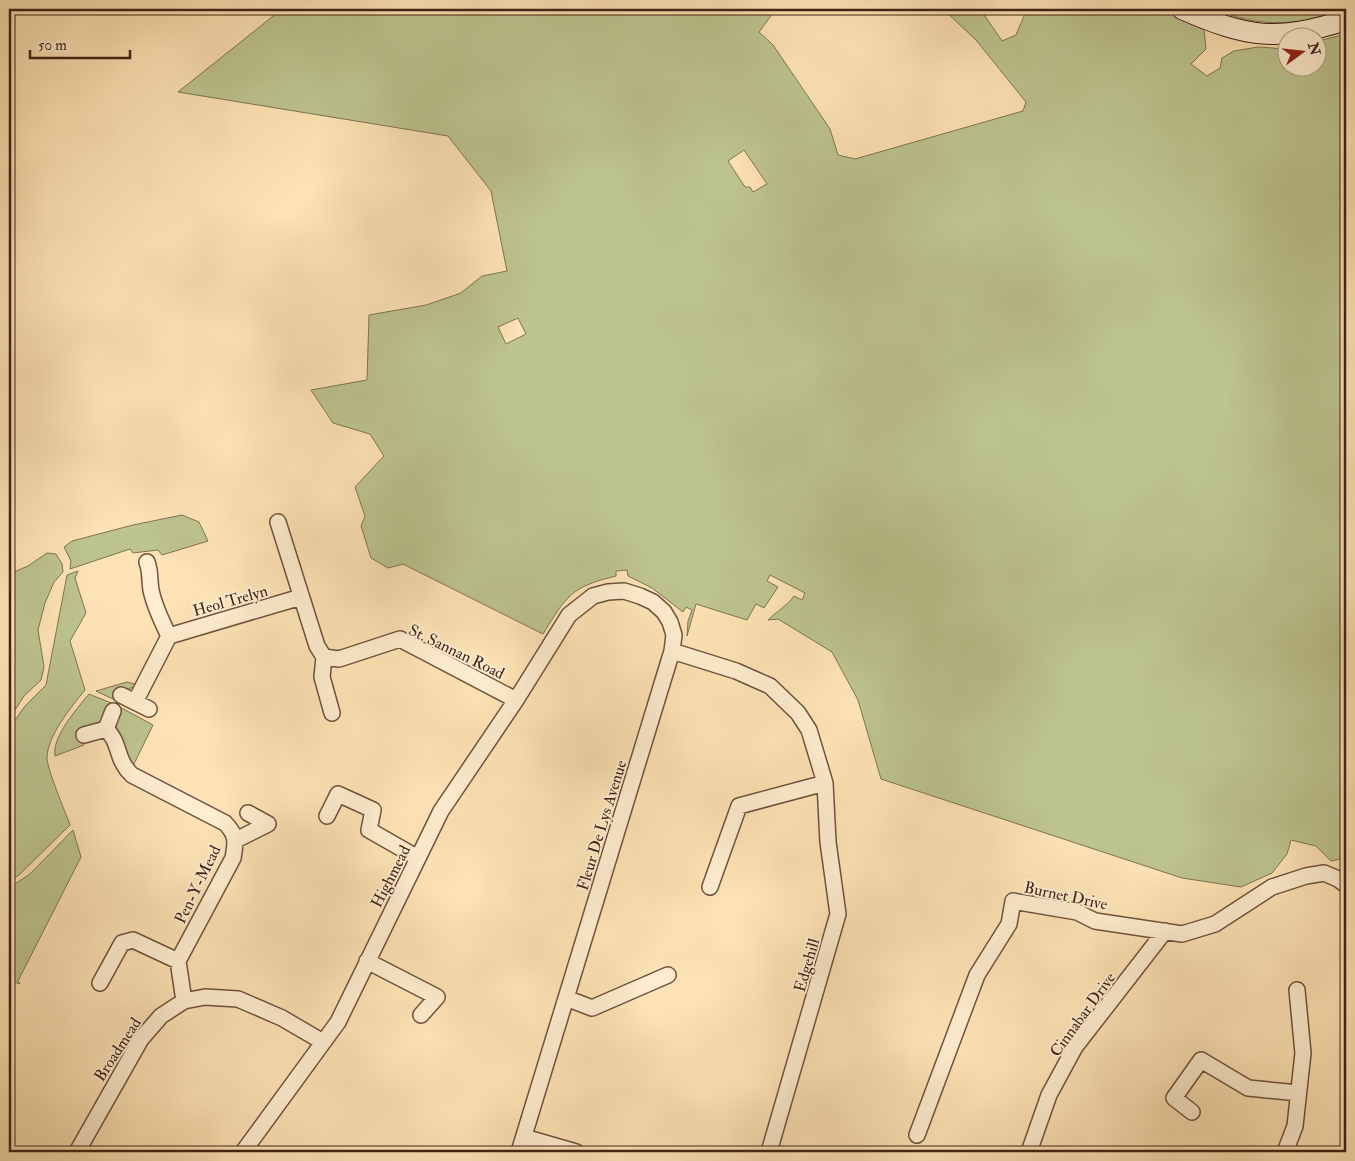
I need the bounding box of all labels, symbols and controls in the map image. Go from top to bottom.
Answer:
scale bar [30,28,130,60]
north arrow [1278,28,1328,78]
text: 50 m [38,36,67,55]
text: N [1304,40,1324,57]
street label: Heol Trelyn [191,581,270,621]
street label: St. Sannan Road [405,620,508,684]
street label: Fleur De Lys Avenue [573,757,631,893]
street label: Pen-Y-Mead [170,842,226,927]
street label: Highmead [367,842,415,911]
street label: Burnet Drive [1022,877,1110,915]
street label: Edgehill [790,936,824,994]
street label: Cinnabar Drive [1046,968,1120,1061]
street label: Broadmead [90,1014,146,1085]

